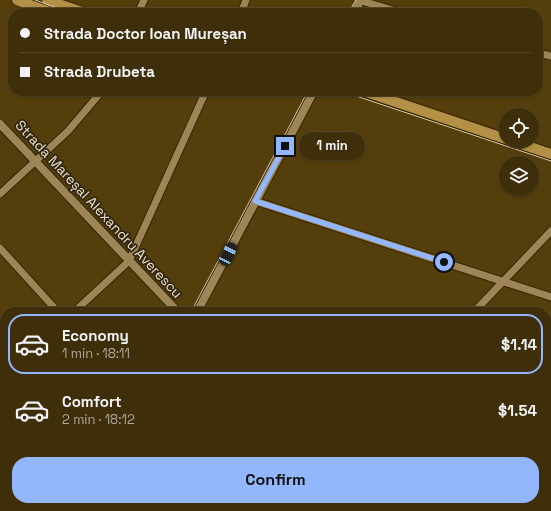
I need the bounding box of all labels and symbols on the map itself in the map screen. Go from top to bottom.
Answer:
street label: Strada Mareșal Alexandru Averescu [12,116,186,302]
callout: 1 min [299,132,365,160]
route end [276,137,294,155]
car [217,241,239,267]
route start [435,253,453,271]

